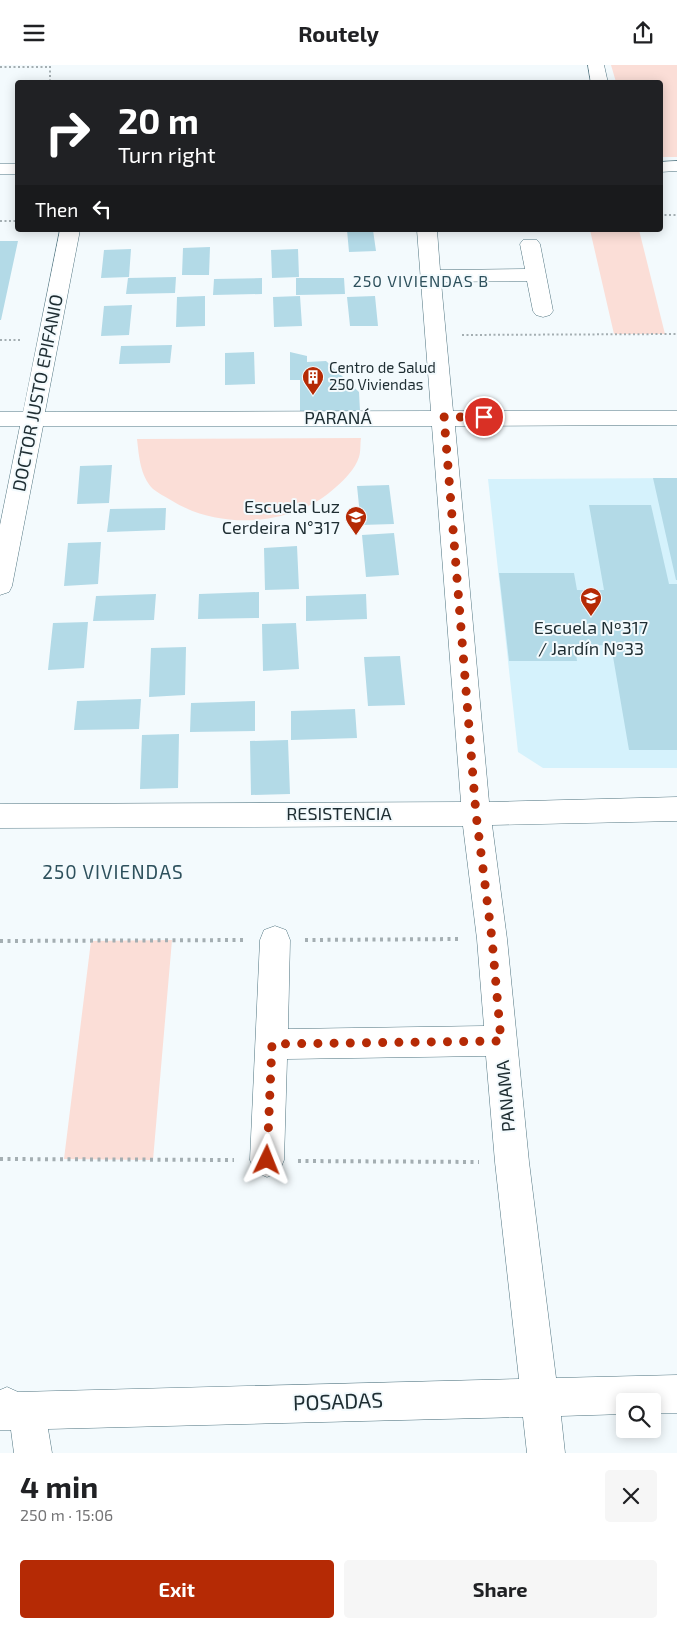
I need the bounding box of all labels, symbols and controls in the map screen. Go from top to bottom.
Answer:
icon: menu [20,19,48,47]
icon: share [629,19,657,47]
text: Routely [298,20,379,46]
text: 20 m [118,99,199,141]
icon: right [35,100,100,165]
text: Turn right [118,141,216,167]
icon: left [88,195,116,223]
text: Then [35,198,78,221]
district label: 250 VIVIENDAS B [353,271,489,290]
street label: DOCTOR JUSTO EPIFANIO [7,292,67,493]
place label: Centro de Salud 250 Viviendas [329,358,436,393]
building icon: Centro de Salud 250 Viviendas [301,365,325,396]
pin [463,396,505,438]
icon: arrive [470,403,498,431]
street label: PARANÁ [304,406,372,428]
place label: Escuela Luz Cerdeira N°317 [222,495,340,538]
school or university icon: Escuela Luz Cerdeira N°317 [344,505,368,536]
school or university icon: Escuela Nº317 / Jardín Nº33 [579,586,603,617]
place label: Escuela Nº317 / Jardín Nº33 [534,616,648,659]
street label: RESISTENCIA [286,802,393,824]
district label: 250 VIVIENDAS [42,860,184,883]
street label: PANAMA [491,1058,519,1133]
position arrow [240,1133,292,1185]
street label: POSADAS [293,1386,383,1415]
map controls [616,1393,661,1438]
button: search [616,1393,661,1438]
text: 4 min [20,1468,98,1504]
button: close [605,1470,657,1522]
text: 250 m · 15:06 [20,1505,113,1524]
button: Exit [20,1560,334,1618]
button: Share [344,1560,657,1618]

